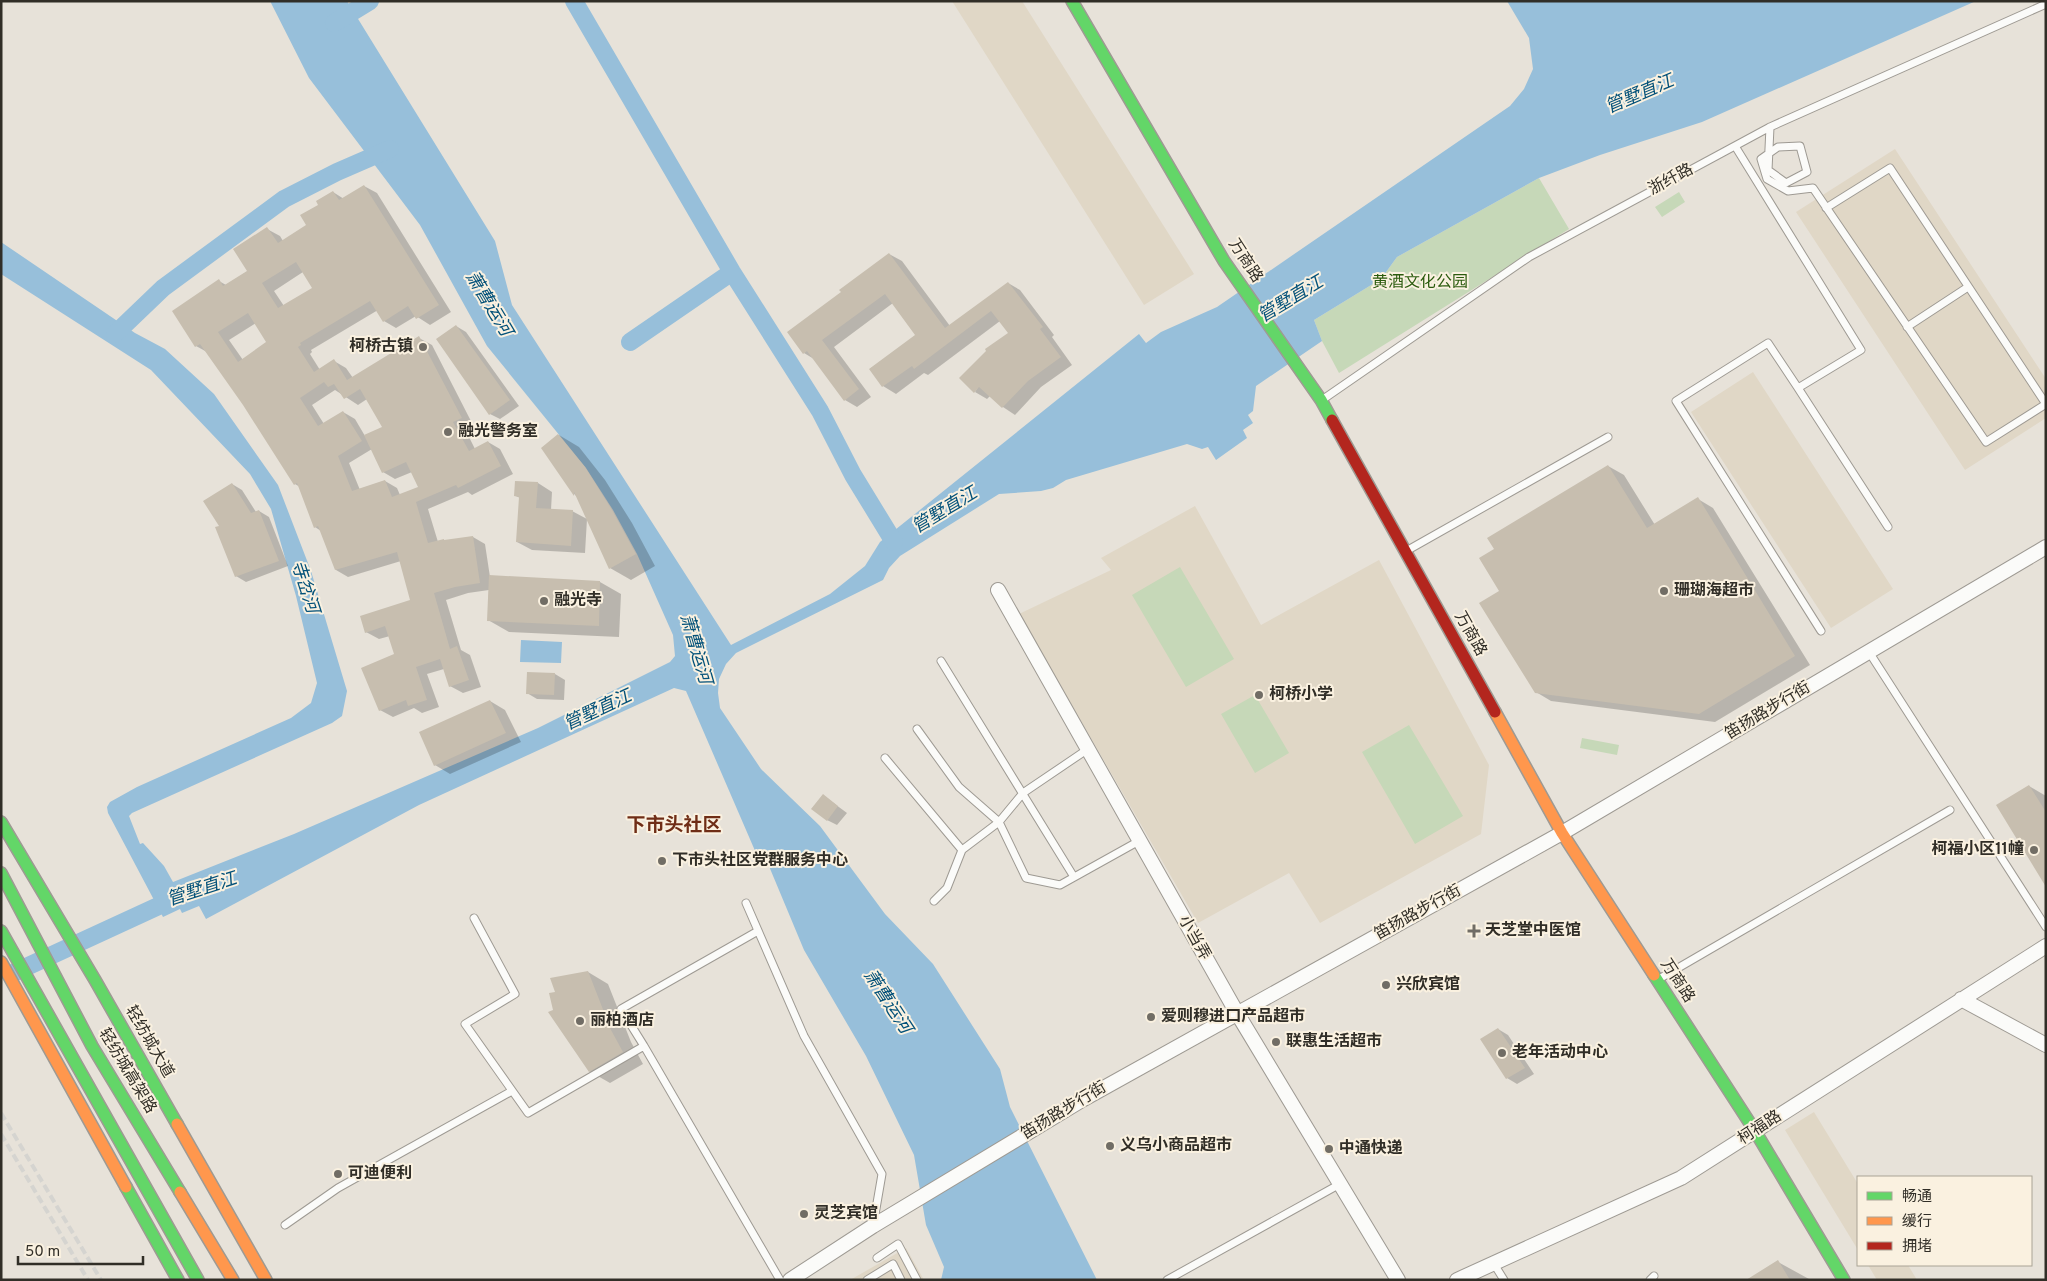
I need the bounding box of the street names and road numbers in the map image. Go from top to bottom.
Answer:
street label: 浙纤路 [1645,160,1697,200]
street label: 万商路 [1224,235,1266,287]
street label: 万商路 [1450,608,1490,660]
street label: 笛扬路步行街 [1722,678,1814,744]
street label: 笛扬路步行街 [1371,881,1465,945]
street label: 小当弄 [1174,912,1214,964]
street label: 万商路 [1656,955,1698,1007]
street label: 轻纺城大道 [120,1002,178,1082]
street label: 轻纺城高架路 [94,1025,160,1117]
street label: 笛扬路步行街 [1018,1078,1110,1144]
street label: 柯福路 [1734,1107,1786,1149]

